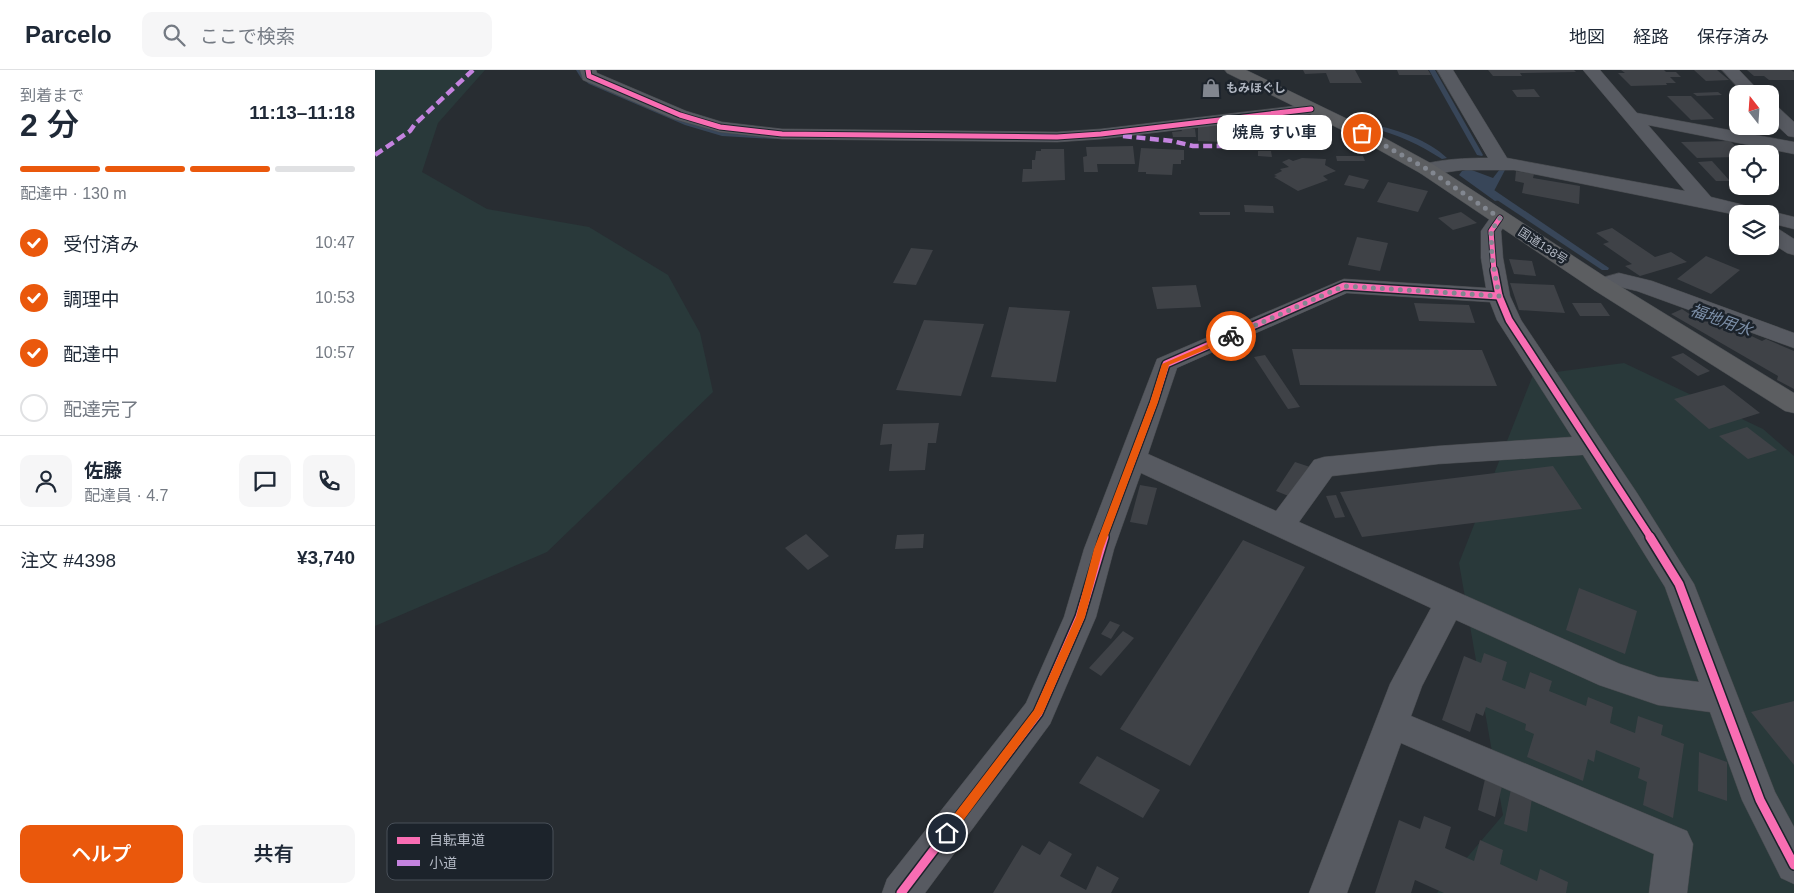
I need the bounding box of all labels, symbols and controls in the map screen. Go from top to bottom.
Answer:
search box [142,12,492,57]
text: Parcelo [25,21,112,48]
icon: search [160,21,188,49]
text: ここで検索 [200,26,295,47]
text: 地図 [1569,27,1605,47]
text: 経路 [1633,27,1669,47]
text: 保存済み [1697,27,1769,47]
shop icon: もみほぐし [1200,77,1222,99]
place label: もみほぐし [1226,81,1286,95]
north arrow [1729,85,1779,135]
map controls [1729,85,1779,255]
text: 到着まで [20,87,84,104]
text: 11:13–11:18 [249,102,355,123]
text: 2 分 [20,107,79,143]
pin [1341,112,1383,154]
callout: 焼鳥 すい車 [1217,116,1332,150]
icon: bag [1348,119,1376,147]
text: 焼鳥 すい車 [1232,124,1317,141]
button: locate [1729,145,1779,195]
text: 配達中 · 130 m [20,185,127,202]
button: layers [1729,205,1779,255]
street label: 国道138号 [1516,225,1570,267]
icon: check [20,229,48,257]
text: 受付済み [63,234,139,255]
text: 10:47 [315,234,355,251]
icon: check [20,284,48,312]
text: 調理中 [63,289,120,310]
text: 10:53 [315,289,355,306]
water label: 福地用水 [1688,301,1756,340]
courier [1206,311,1256,361]
icon: bike [1217,322,1245,350]
icon: check [20,339,48,367]
text: 配達中 [63,344,120,365]
text: 10:57 [315,344,355,361]
text: 配達完了 [63,399,139,420]
button: person [20,455,72,507]
button: chat [239,455,291,507]
button: phone [303,455,355,507]
text: 佐藤 [84,460,122,481]
text: 配達員 · 4.7 [84,487,168,504]
text: ¥3,740 [297,547,355,568]
text: 注文 #4398 [20,550,116,571]
pin [926,812,968,854]
icon: home [933,819,961,847]
legend [387,823,553,880]
button: ヘルプ [20,825,183,883]
button: 共有 [193,825,355,883]
text: 自転車道 [429,832,485,848]
text: 小道 [429,855,457,871]

